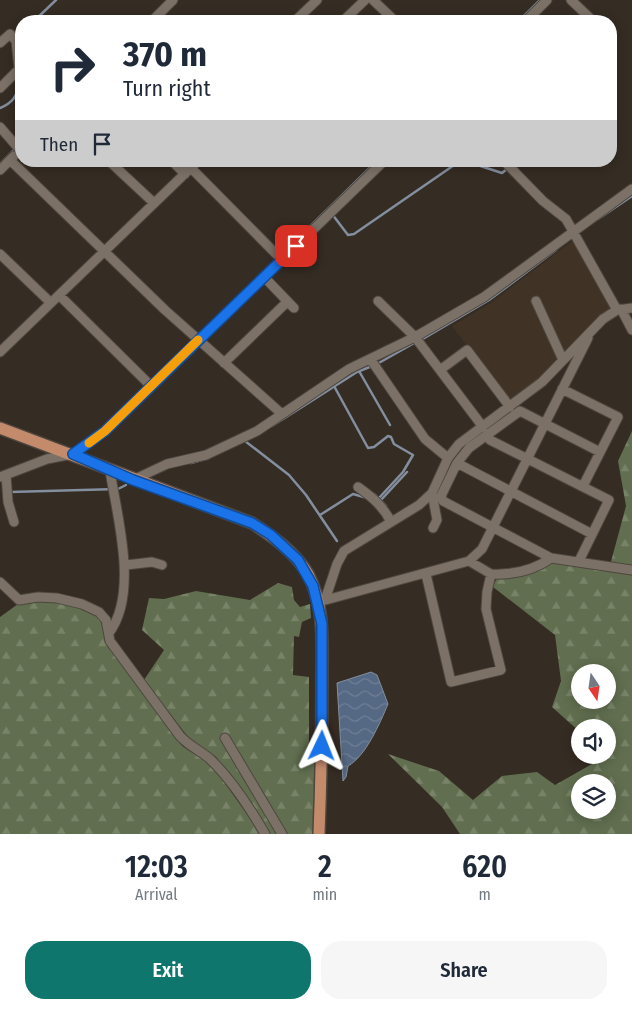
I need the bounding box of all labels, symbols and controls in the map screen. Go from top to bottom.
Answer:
text: 370 m [123,33,207,75]
icon: right [40,35,105,100]
text: Turn right [123,75,211,102]
icon: arrive [88,130,116,158]
text: Then [40,133,78,156]
pin [275,225,317,267]
icon: arrive [282,232,310,260]
north arrow [571,664,616,709]
map controls [571,664,616,819]
position arrow [295,719,347,771]
button: sound [571,719,616,764]
button: layers [571,774,616,819]
text: 12:03 [125,849,188,885]
text: 2 [318,849,332,885]
text: 620 [462,849,507,885]
text: Arrival [135,885,177,904]
text: min [313,885,337,904]
text: m [478,885,491,904]
button: Exit [25,941,311,999]
button: Share [321,941,607,999]

